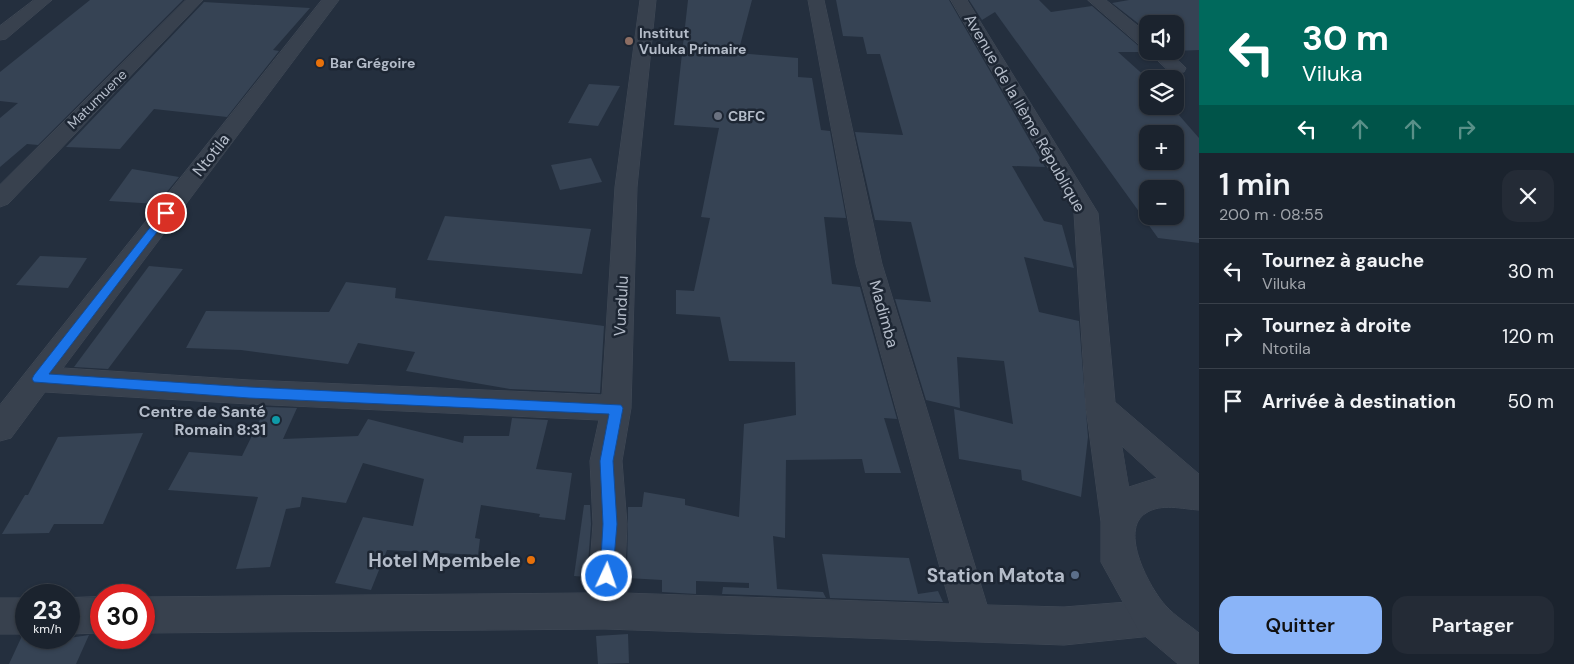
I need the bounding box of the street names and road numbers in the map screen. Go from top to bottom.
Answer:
street label: Avenue de la IIème République [959,10,1091,216]
street label: Matumuene [63,65,131,133]
street label: Ntotila [188,129,234,181]
street label: Vundulu [609,275,633,337]
street label: Madimba [864,278,904,350]

